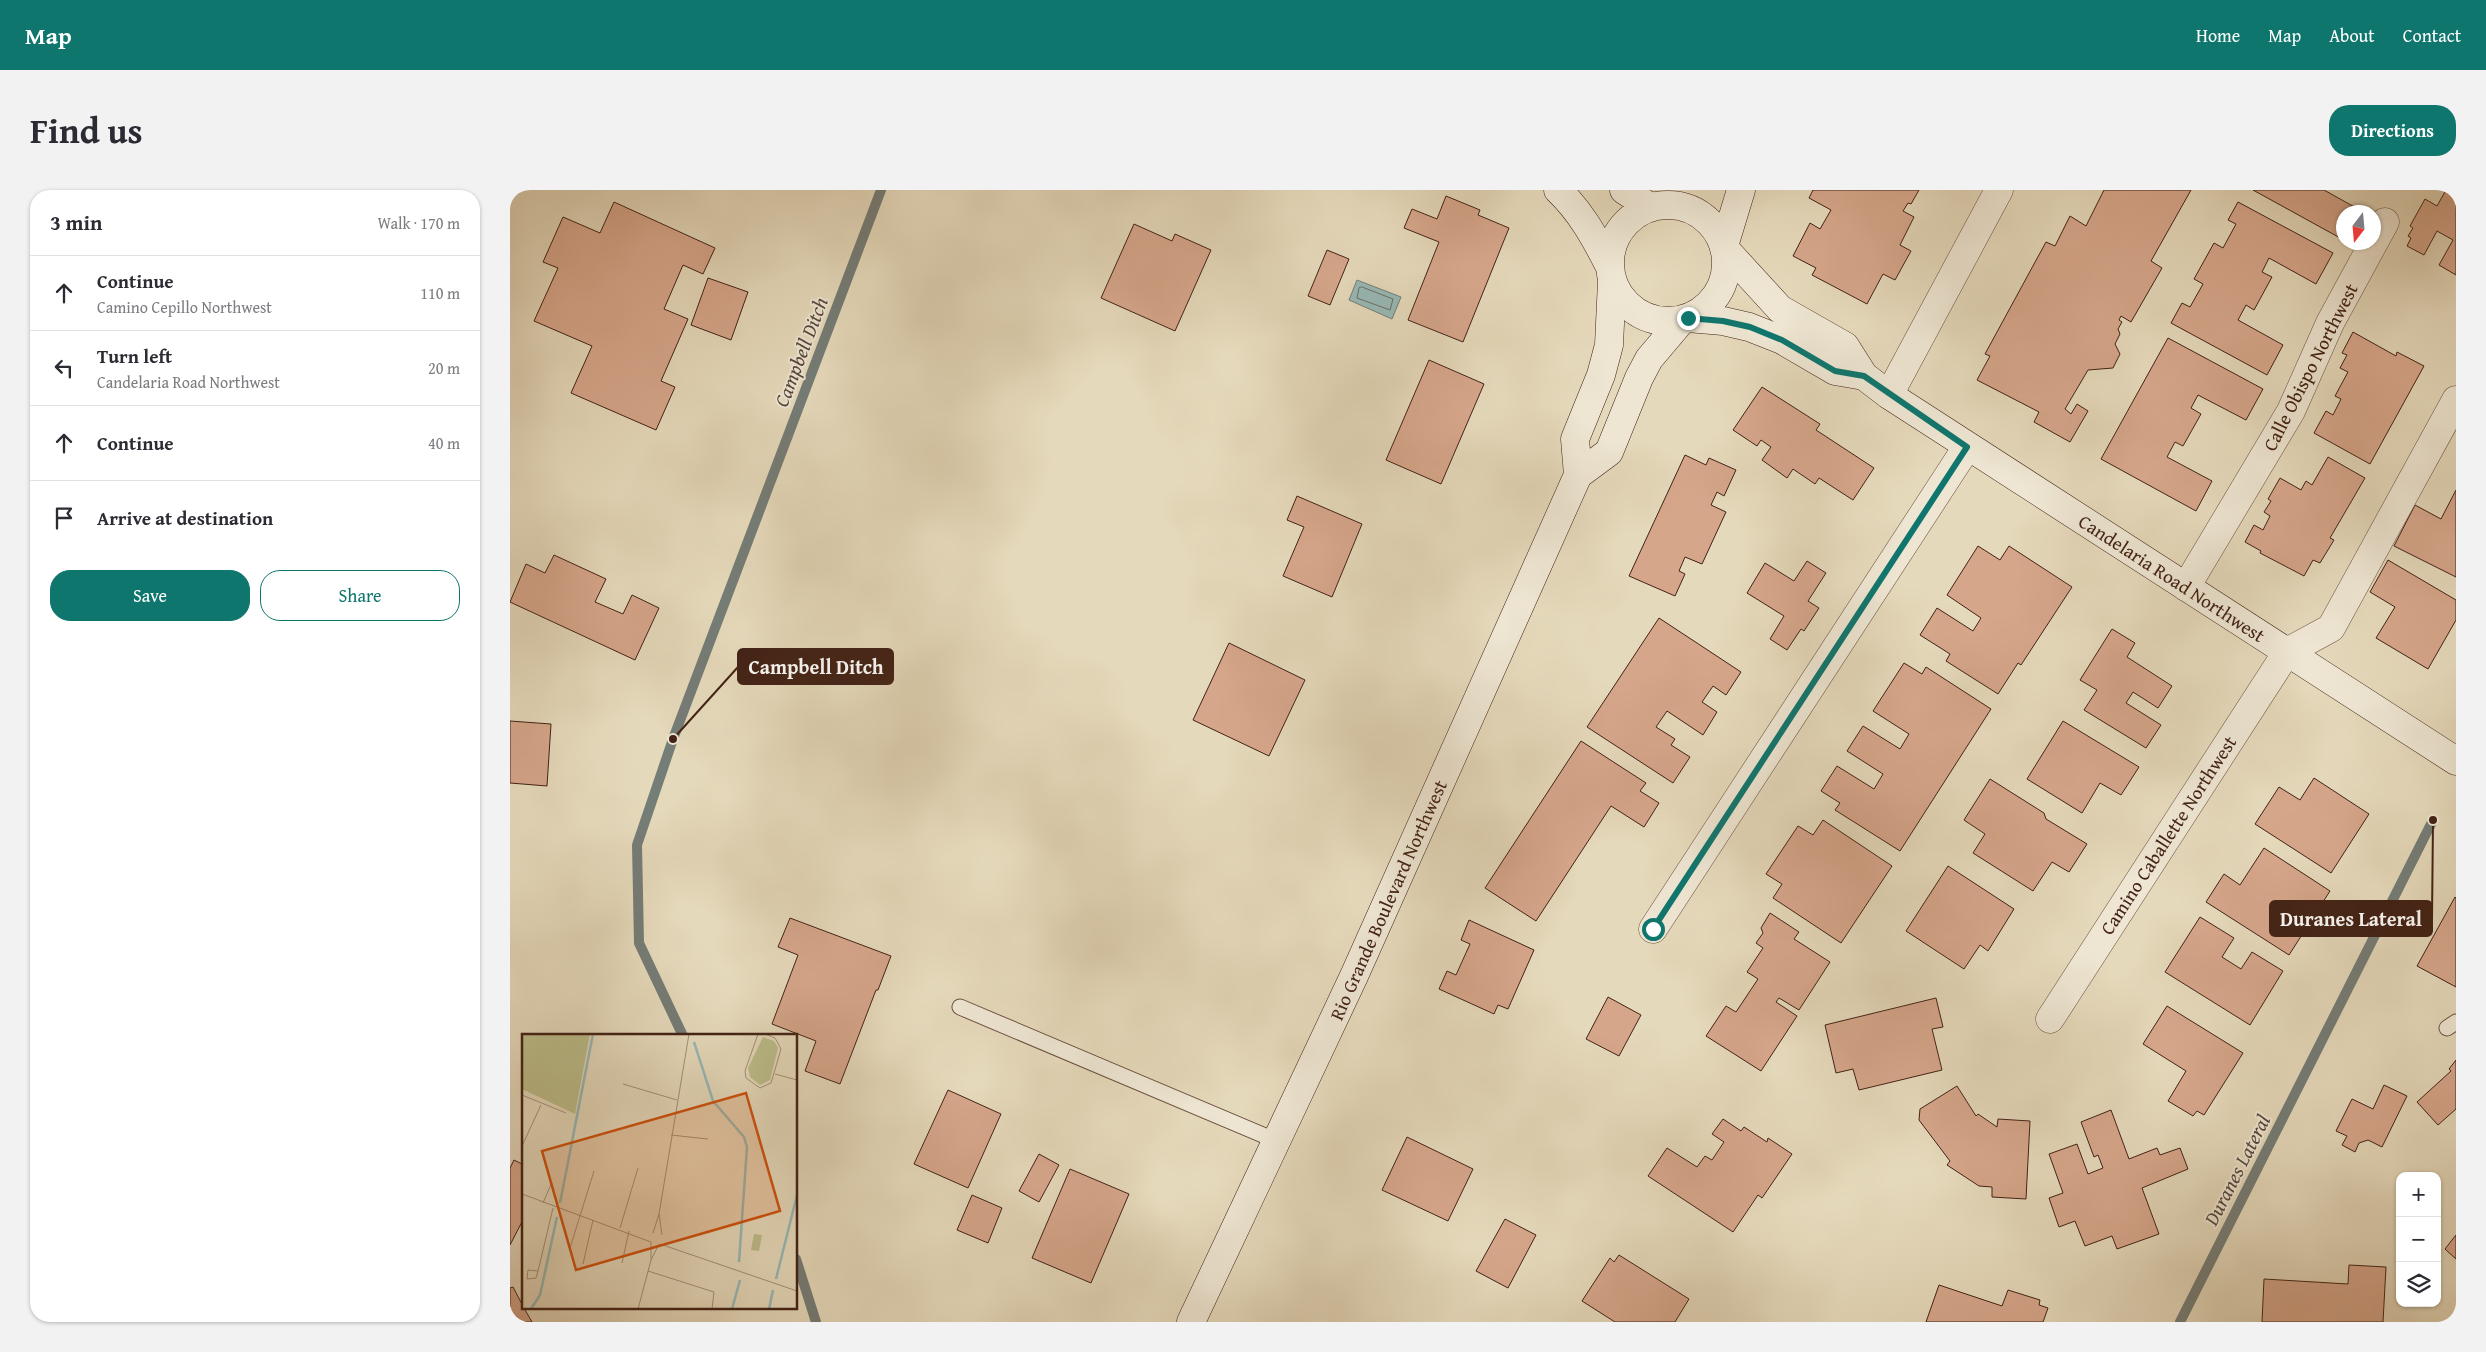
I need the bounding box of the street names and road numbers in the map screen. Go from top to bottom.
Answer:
street label: Calle Obispo Northwest [2256,278,2365,456]
street label: Candelaria Road Northwest [2073,507,2271,649]
street label: Camino Caballette Northwest [2093,730,2243,940]
street label: Rio Grande Boulevard Northwest [1322,775,1454,1025]

